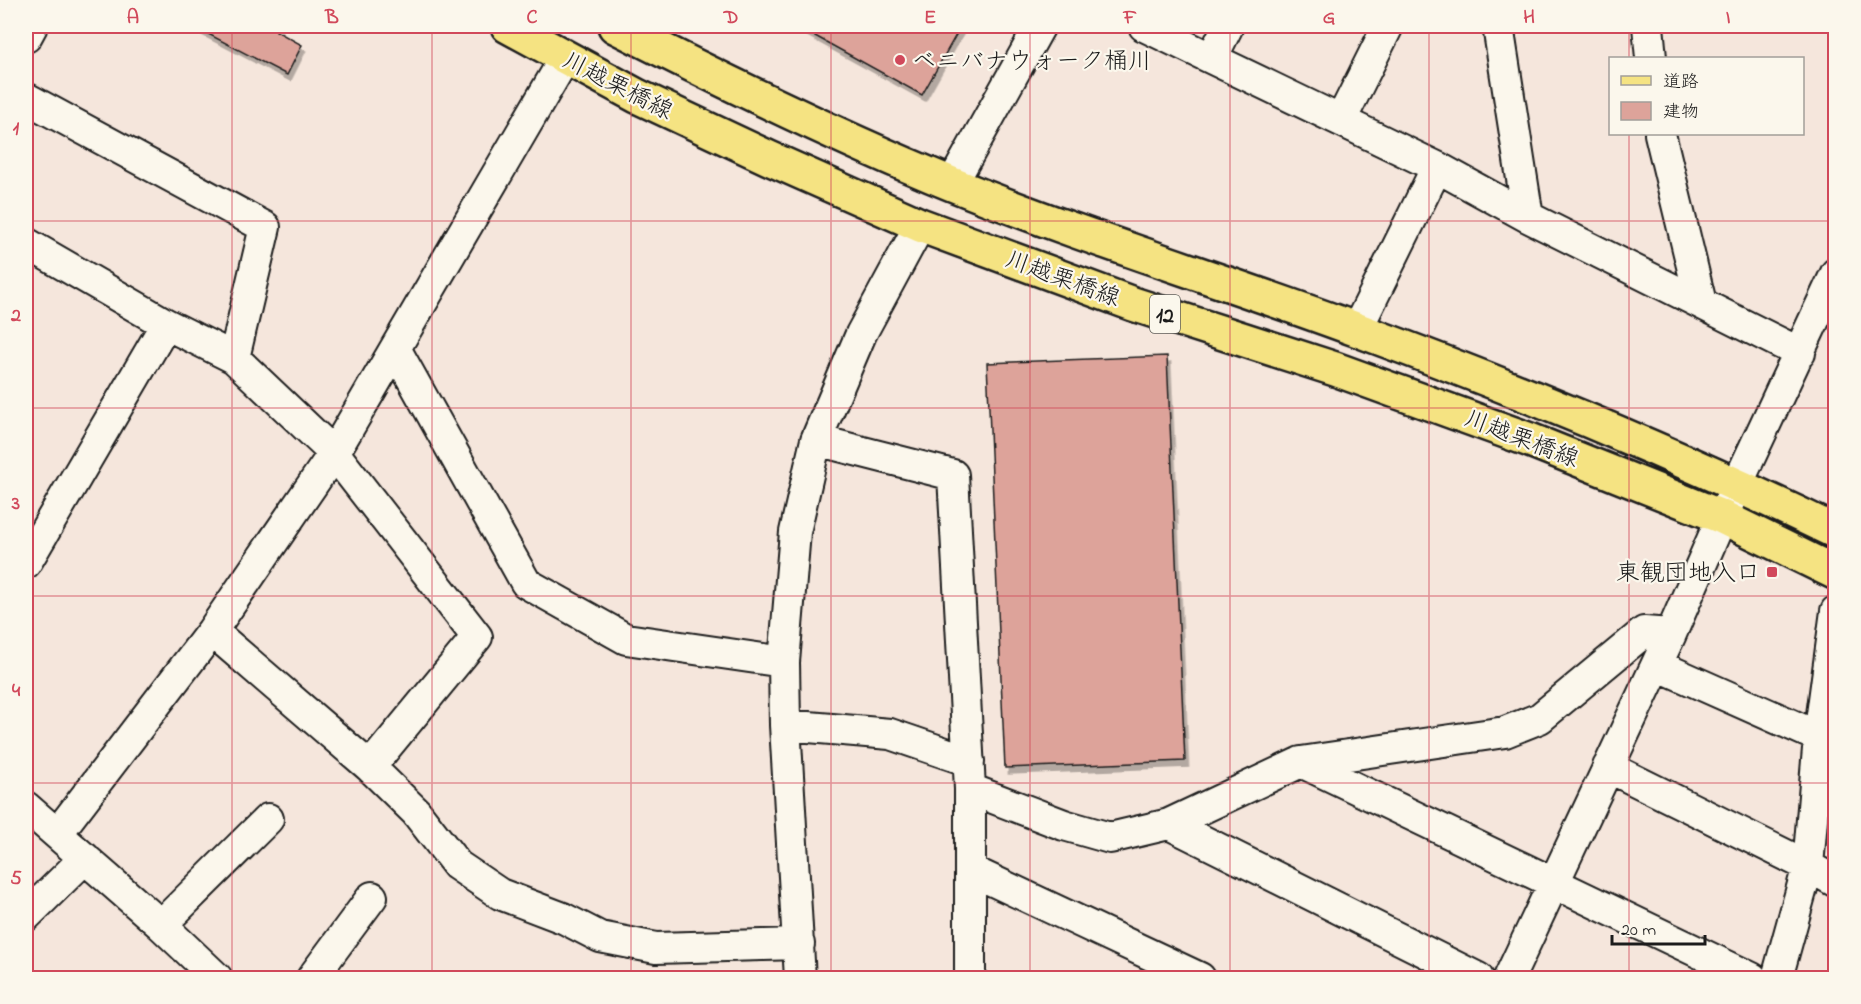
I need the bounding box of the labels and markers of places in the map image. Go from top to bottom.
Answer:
place label: ベニバナウォーク桶川 [912,45,1152,80]
marker: ベニバナウォーク桶川 [893,53,907,67]
place label: 東観団地入口 [1616,557,1760,592]
marker: 東観団地入口 [1765,565,1779,579]

